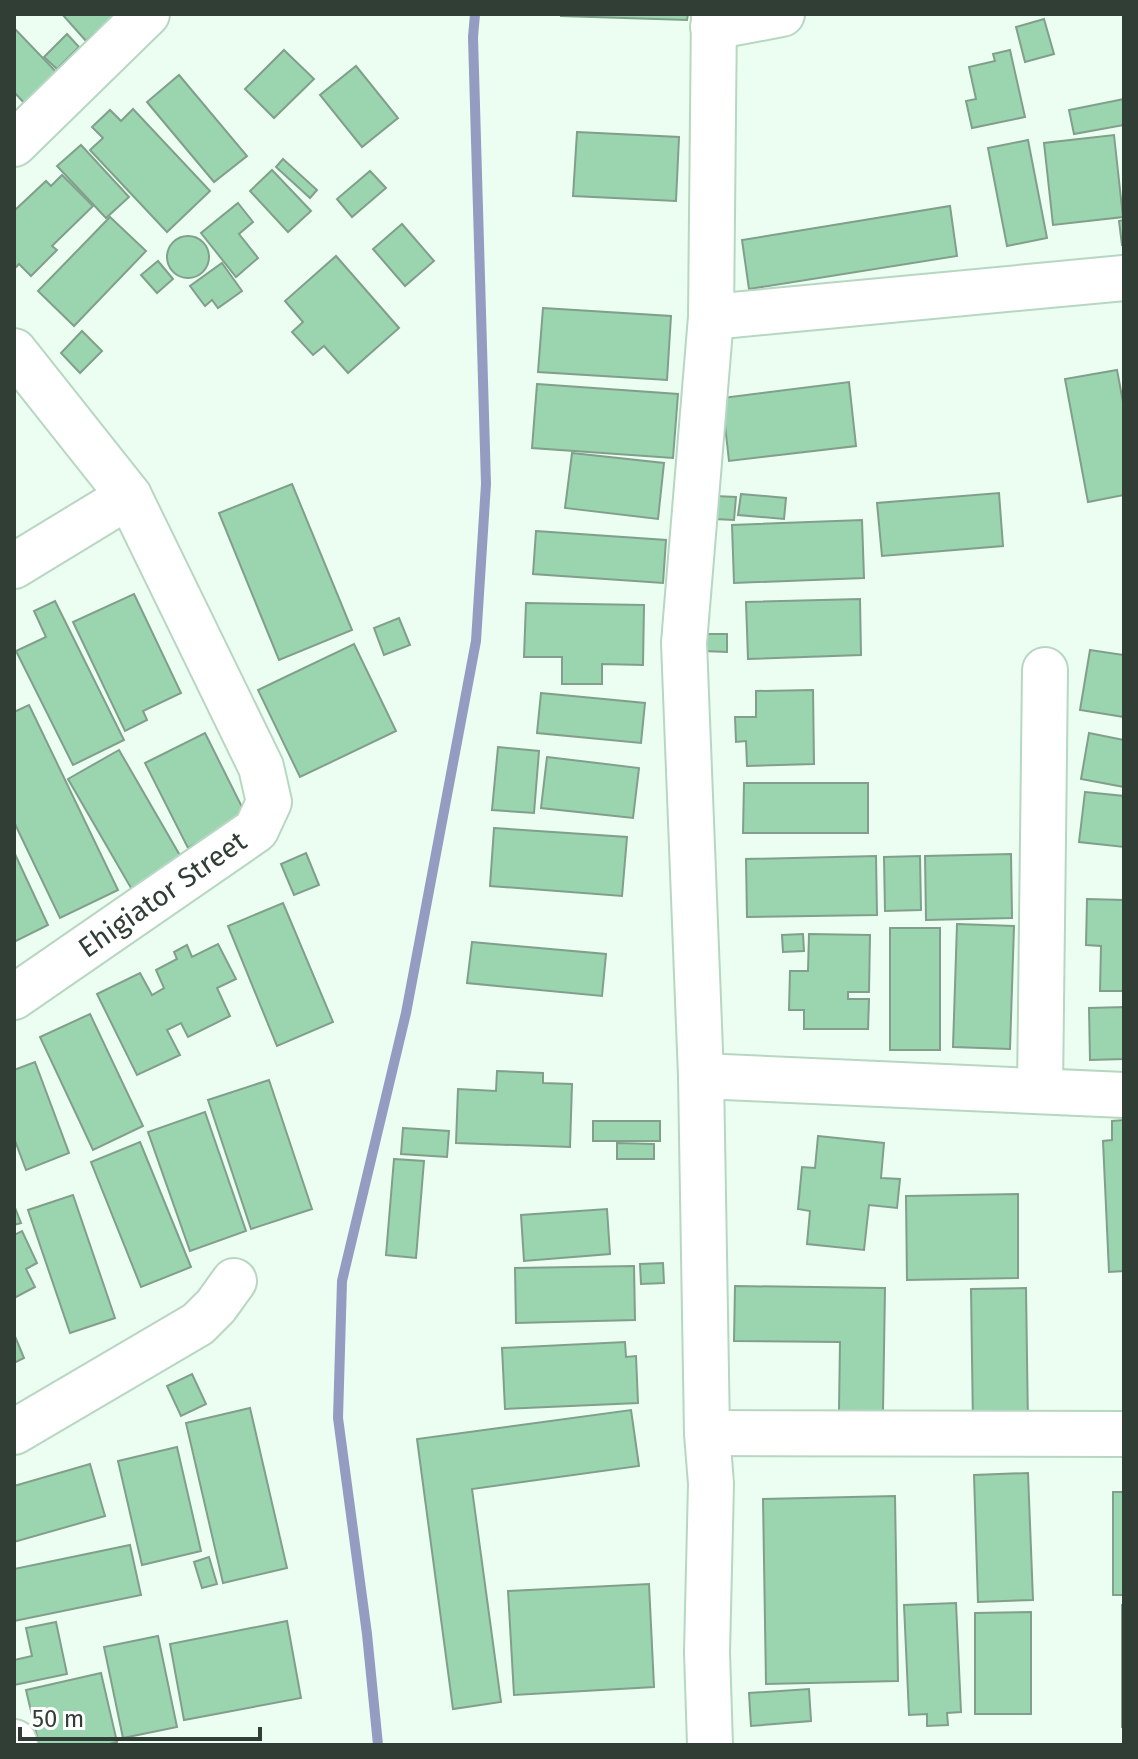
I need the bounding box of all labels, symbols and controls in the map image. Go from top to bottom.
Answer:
street label: Ehigiator Street [72,824,253,964]
scale bar [20,1691,260,1741]
text: 50 m [32,1705,84,1733]

